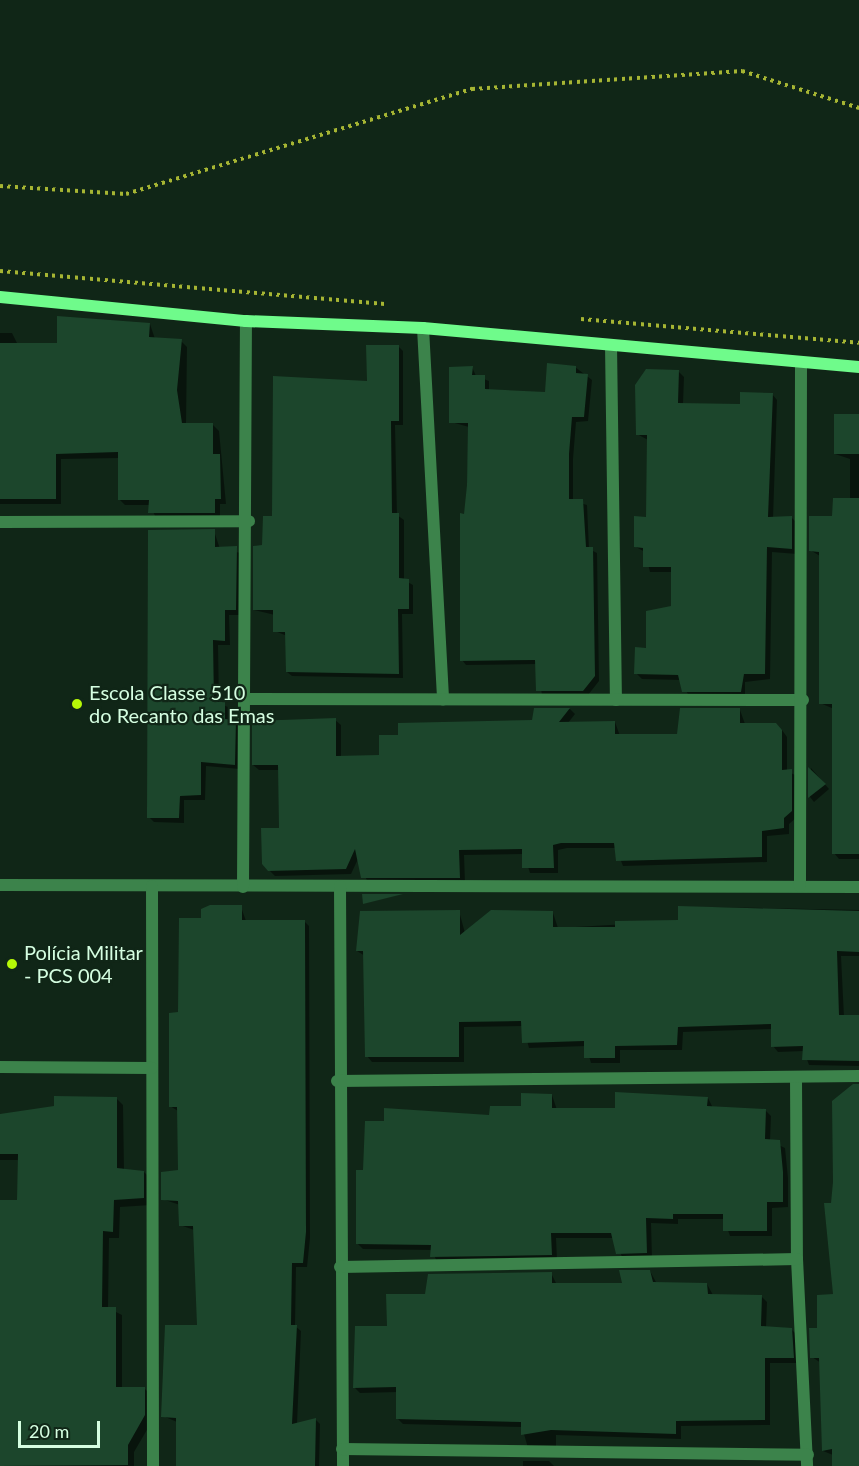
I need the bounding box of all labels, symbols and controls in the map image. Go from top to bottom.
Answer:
place label: Escola Classe 510 do Recanto das Emas [89,680,274,727]
marker: Escola Classe 510 do Recanto das Emas [70,697,84,711]
place label: Polícia Militar - PCS 004 [24,940,143,987]
marker: Polícia Militar - PCS 004 [5,957,19,971]
scale bar [21,1409,104,1447]
text: 20 m [29,1420,69,1442]

